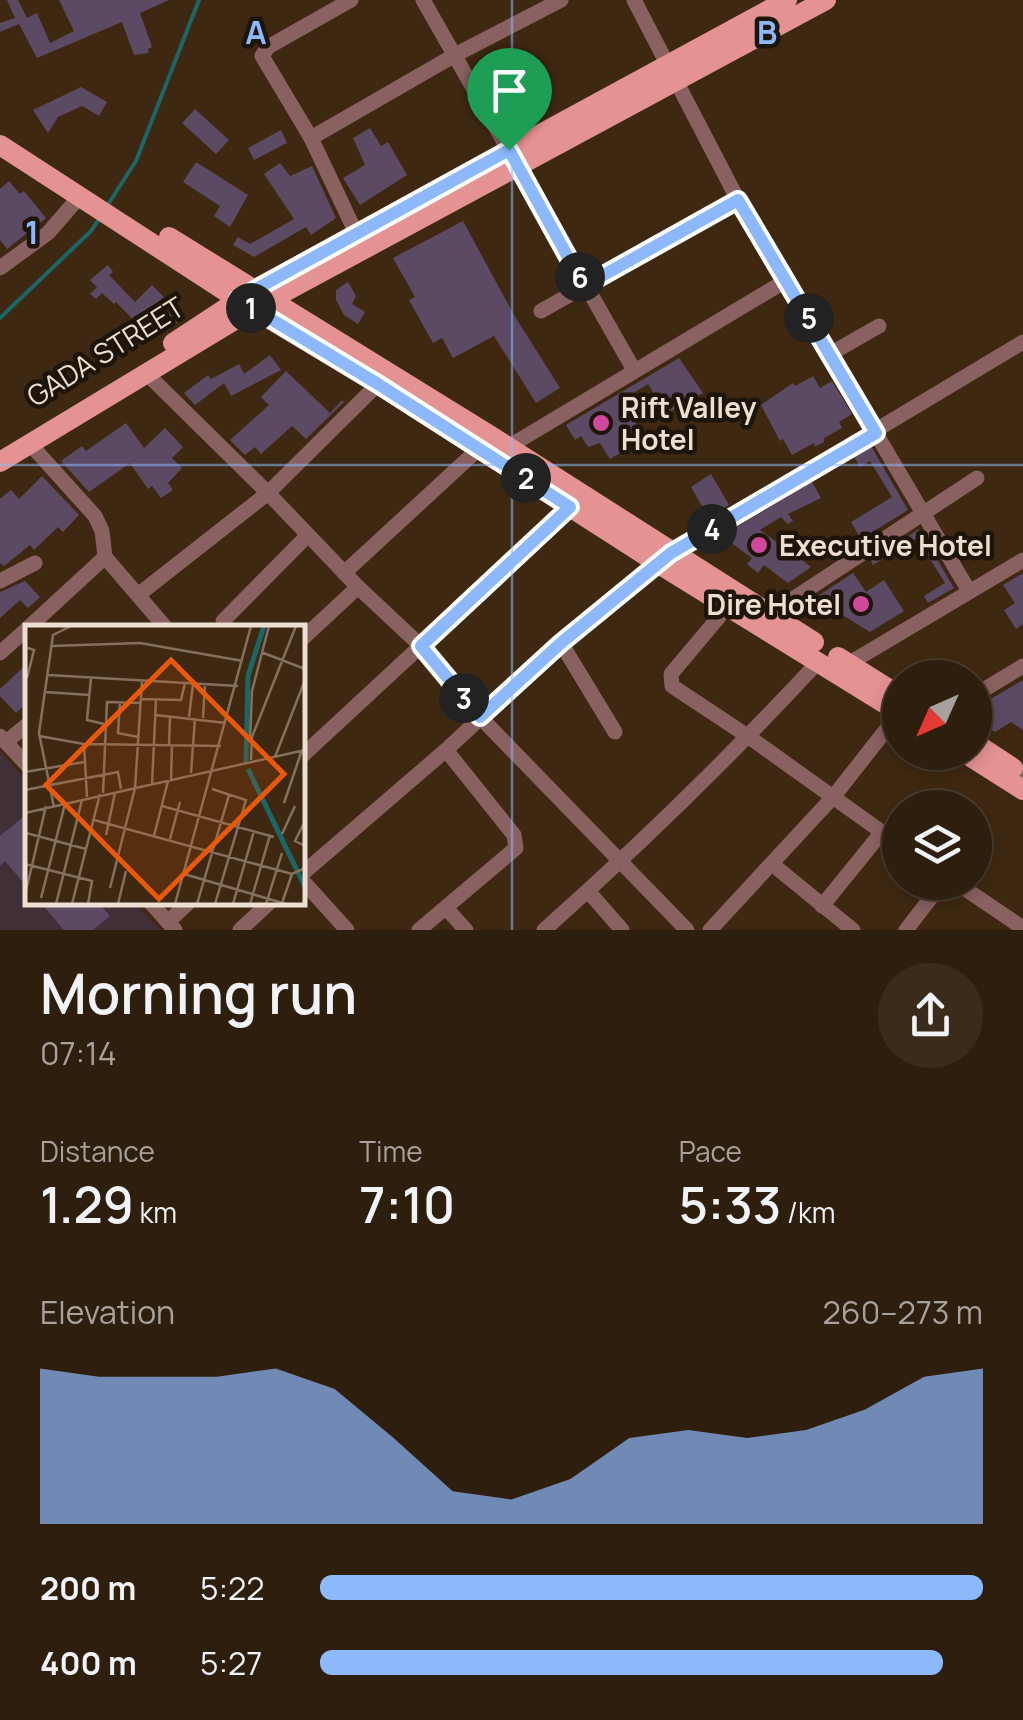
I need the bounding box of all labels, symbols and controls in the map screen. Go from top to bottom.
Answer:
text: A [245,10,267,54]
text: B [757,10,777,54]
pin [467,48,552,151]
icon: arrive [482,63,537,118]
text: 1 [25,210,39,254]
pin: 6 [555,252,605,302]
text: 6 [571,258,589,296]
pin: 1 [226,283,276,333]
street label: GADA STREET [19,287,191,414]
text: 1 [245,289,257,327]
pin: 5 [784,293,834,343]
text: 5 [801,299,817,337]
place label: Rift Valley Hotel [621,388,757,458]
marker: Rift Valley Hotel [590,412,612,434]
pin: 2 [501,453,551,503]
text: 2 [518,459,534,497]
pin: 4 [687,504,737,554]
text: 4 [703,510,721,548]
place label: Executive Hotel [779,526,992,564]
marker: Executive Hotel [748,534,770,556]
place label: Dire Hotel [707,585,841,623]
marker: Dire Hotel [850,593,872,615]
inset map [25,625,305,905]
north arrow [882,660,992,770]
map controls [882,660,992,900]
pin: 3 [439,673,489,723]
text: 3 [456,679,472,717]
button: layers [882,790,992,900]
text: Morning run [40,955,357,1031]
button: share [878,963,983,1068]
text: 07:14 [40,1031,117,1075]
text: Distance [40,1132,155,1170]
text: Time [359,1132,423,1170]
text: Pace [679,1132,742,1170]
text: 1.29 [40,1170,134,1238]
text: 7:10 [359,1170,455,1238]
text: 5:33 [679,1170,781,1238]
text: km [134,1193,177,1231]
text: /km [781,1193,836,1231]
text: Elevation [40,1290,175,1334]
text: 260–273 m [823,1290,983,1334]
text: 200 m [40,1566,136,1610]
text: 5:22 [200,1566,265,1610]
text: 400 m [40,1641,137,1685]
text: 5:27 [200,1641,262,1685]

